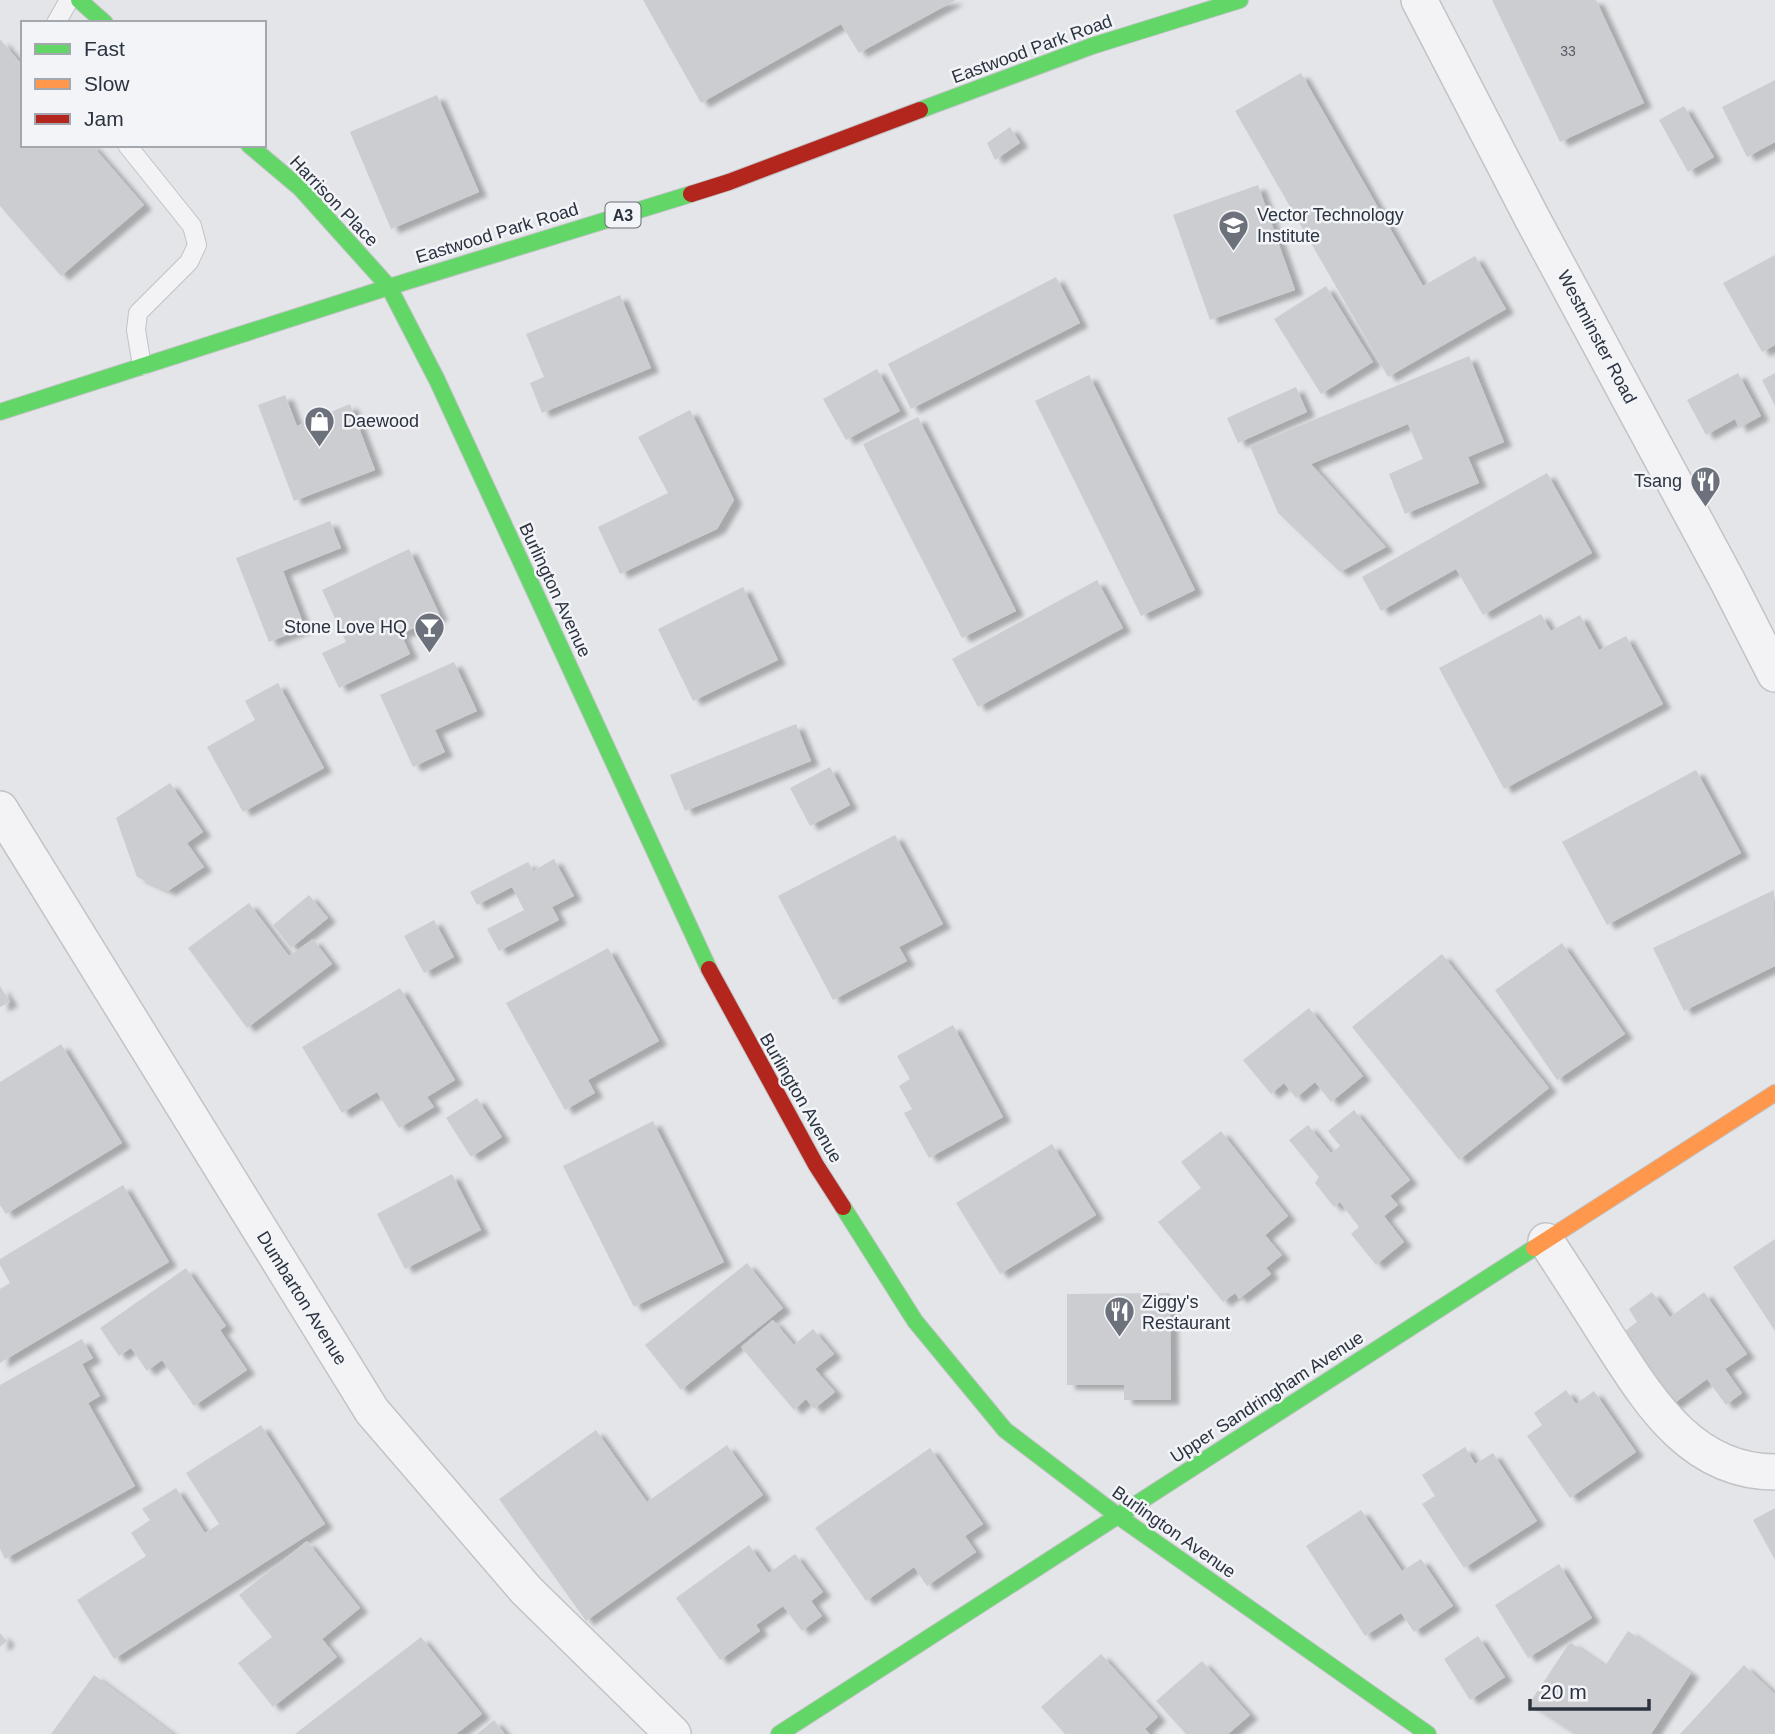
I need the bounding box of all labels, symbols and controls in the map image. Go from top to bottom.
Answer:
street label: Eastwood Park Road [949,11,1115,87]
legend [21,21,266,147]
text: Fast [84,37,125,60]
house number: 33 [1560,43,1576,59]
text: Slow [84,72,130,95]
text: Jam [84,107,124,130]
street label: Harrison Place [286,152,382,250]
street label: Eastwood Park Road [413,199,581,267]
road number: A3 [606,202,640,228]
place label: Vector Technology Institute [1257,205,1404,246]
school or university icon: Vector Technology Institute [1217,208,1251,252]
street label: Westminster Road [1553,267,1641,407]
shop icon: Daewood [303,404,337,448]
place label: Daewood [343,411,419,431]
restaurant icon: Tsang [1688,464,1722,508]
place label: Tsang [1634,471,1682,491]
street label: Burlington Avenue [515,520,595,660]
bar icon: Stone Love HQ [413,610,447,654]
place label: Stone Love HQ [284,617,407,637]
street label: Burlington Avenue [756,1030,846,1166]
street label: Dumbarton Avenue [253,1227,351,1369]
place label: Ziggy's Restaurant [1142,1292,1230,1333]
restaurant icon: Ziggy's Restaurant [1102,1295,1136,1339]
street label: Upper Sandringham Avenue [1167,1327,1367,1467]
street label: Burlington Avenue [1109,1482,1239,1582]
scale bar [1530,1668,1649,1712]
text: 20 m [1540,1680,1587,1703]

